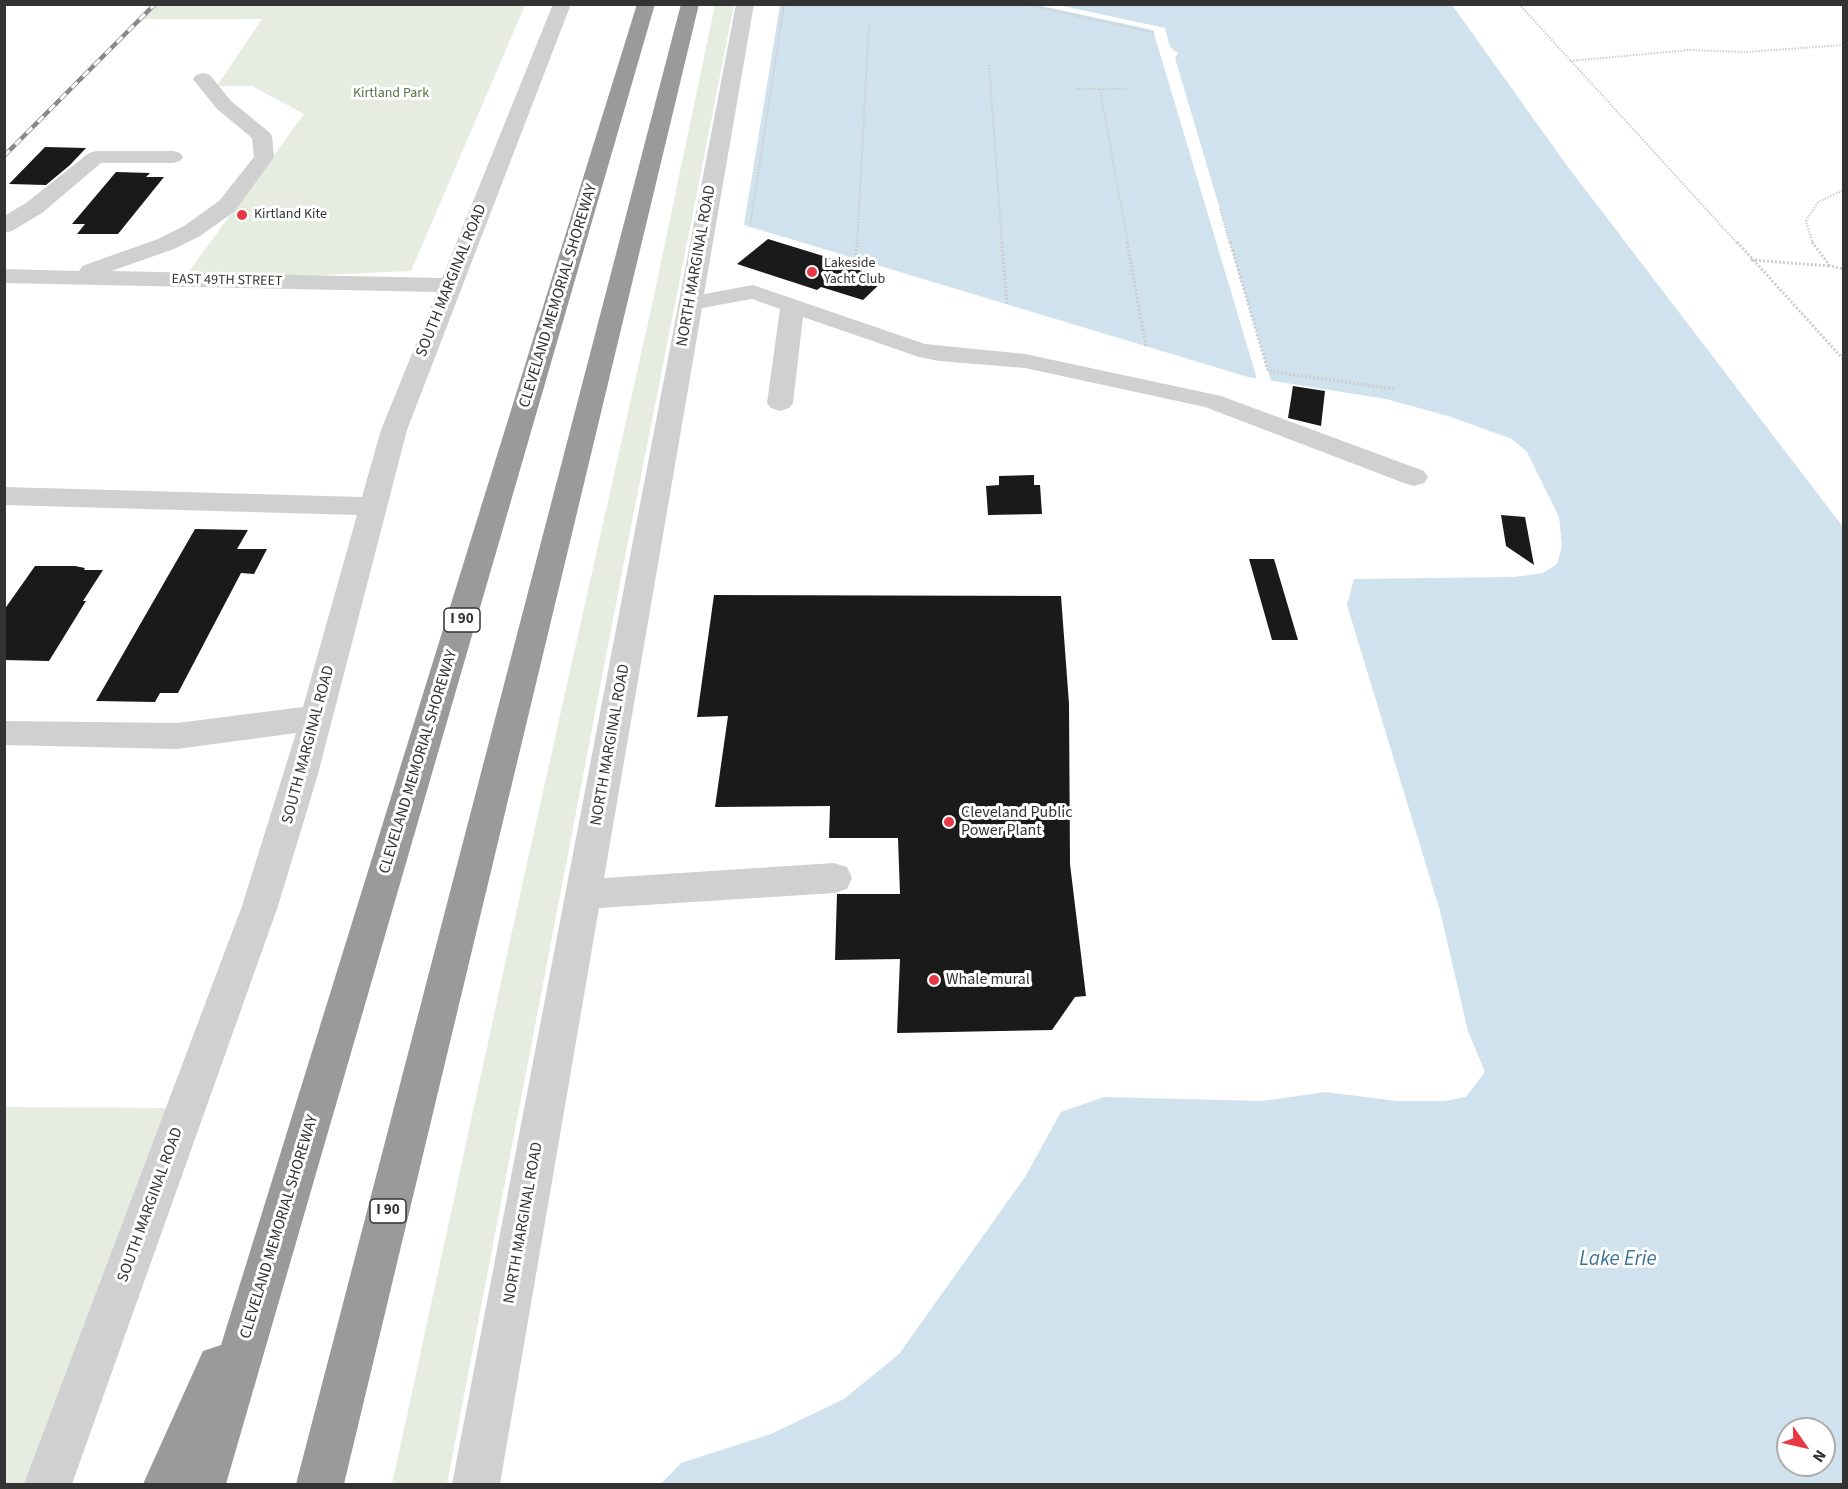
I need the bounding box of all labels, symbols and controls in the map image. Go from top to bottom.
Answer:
park label: Kirtland Park [353,86,429,102]
street label: CLEVELAND MEMORIAL SHOREWAY [516,182,602,410]
street label: NORTH MARGINAL ROAD [673,184,721,348]
street label: SOUTH MARGINAL ROAD [413,202,491,360]
place label: Kirtland Kite [254,207,327,223]
marker: Kirtland Kite [235,208,249,222]
place label: Lakeside Yacht Club [824,256,885,288]
marker: Lakeside Yacht Club [805,265,819,279]
street label: EAST 49TH STREET [171,272,283,290]
road number: I 90 [444,608,480,632]
street label: CLEVELAND MEMORIAL SHOREWAY [376,648,462,876]
street label: NORTH MARGINAL ROAD [587,663,635,827]
street label: SOUTH MARGINAL ROAD [279,664,339,826]
place label: Cleveland Public Power Plant [961,803,1072,841]
marker: Cleveland Public Power Plant [942,815,956,829]
place label: Whale mural [946,970,1030,990]
marker: Whale mural [927,973,941,987]
street label: CLEVELAND MEMORIAL SHOREWAY [237,1113,323,1341]
street label: SOUTH MARGINAL ROAD [114,1125,188,1285]
street label: NORTH MARGINAL ROAD [500,1141,548,1305]
road number: I 90 [370,1199,406,1223]
water label: Lake Erie [1579,1247,1657,1273]
north arrow [1776,1417,1836,1477]
text: N [1807,1445,1831,1467]

